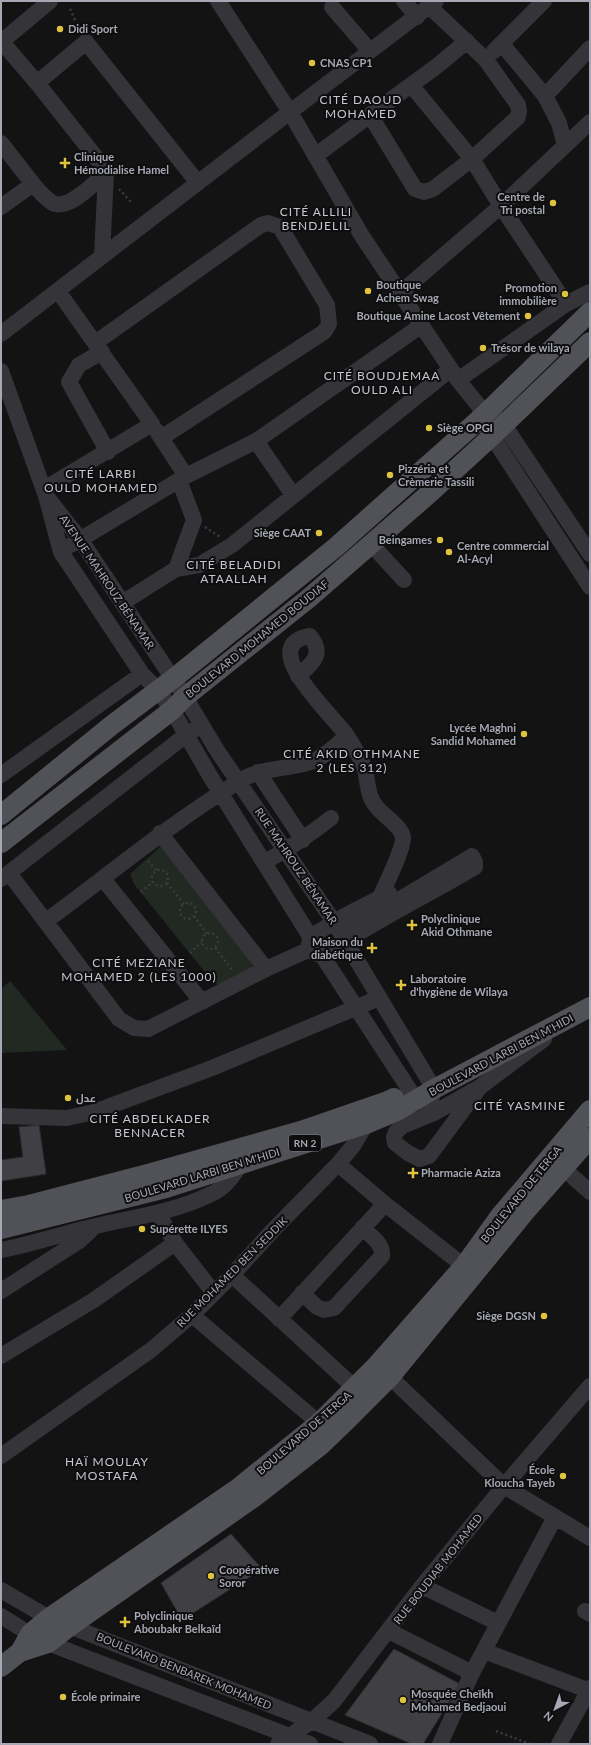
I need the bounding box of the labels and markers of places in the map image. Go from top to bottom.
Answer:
place label: Didi Sport [68,22,118,35]
marker: Didi Sport [55,24,65,34]
place label: CNAS CP1 [320,56,373,69]
marker: CNAS CP1 [307,58,317,68]
place label: Clinique Hémodialise Hamel [74,150,169,176]
marker: Clinique Hémodialise Hamel [59,157,71,169]
place label: Centre de Tri postal [497,190,545,216]
marker: Centre de Tri postal [548,198,558,208]
place label: Boutique Achem Swag [375,278,439,304]
place label: Promotion immobilière [499,281,557,307]
marker: Boutique Achem Swag [363,286,373,296]
marker: Promotion immobilière [560,289,570,299]
place label: Boutique Amine Lacost Vêtement [356,309,521,322]
marker: Boutique Amine Lacost Vêtement [523,311,533,321]
place label: Trésor de wilaya [491,341,570,354]
marker: Trésor de wilaya [478,343,488,353]
place label: Siège OPGI [437,421,493,434]
marker: Siège OPGI [424,423,434,433]
place label: Pizzéria et Crèmerie Tassili [398,462,474,488]
marker: Pizzéria et Crèmerie Tassili [385,470,395,480]
place label: Siège CAAT [254,526,311,539]
marker: Siège CAAT [314,528,324,538]
place label: Beingames [379,533,432,546]
marker: Beingames [435,535,445,545]
place label: Centre commercial Al-Acyl [456,539,549,565]
marker: Centre commercial Al-Acyl [444,547,454,557]
place label: Lycée Maghni Sandid Mohamed [431,721,516,747]
marker: Lycée Maghni Sandid Mohamed [519,729,529,739]
place label: Polyclinique Akid Othmane [420,912,492,938]
marker: Polyclinique Akid Othmane [406,919,418,931]
place label: Maison du diabétique [311,935,363,961]
marker: Maison du diabétique [366,942,378,954]
place label: Laboratoire d'hygiène de Wilaya [410,972,508,998]
marker: Laboratoire d'hygiène de Wilaya [395,979,407,991]
place label: عدل [76,1091,96,1105]
marker: عدل [63,1093,73,1103]
place label: Pharmacie Aziza [421,1166,501,1179]
marker: Pharmacie Aziza [408,1168,418,1178]
place label: Supérette ILYES [150,1222,228,1235]
marker: Supérette ILYES [137,1224,147,1234]
place label: Siège DGSN [476,1309,536,1322]
marker: Siège DGSN [539,1311,549,1321]
place label: École Kloucha Tayeb [484,1463,555,1489]
marker: École Kloucha Tayeb [558,1471,568,1481]
place label: Coopérative Soror [219,1563,279,1589]
marker: Coopérative Soror [206,1571,216,1581]
place label: Polyclinique Aboubakr Belkaïd [133,1609,221,1635]
marker: Polyclinique Aboubakr Belkaïd [119,1616,131,1628]
place label: Mosquée Cheïkh Mohamed Bedjaoui [411,1687,507,1713]
place label: École primaire [71,1690,141,1703]
marker: École primaire [58,1692,68,1702]
marker: Mosquée Cheïkh Mohamed Bedjaoui [398,1695,408,1705]

